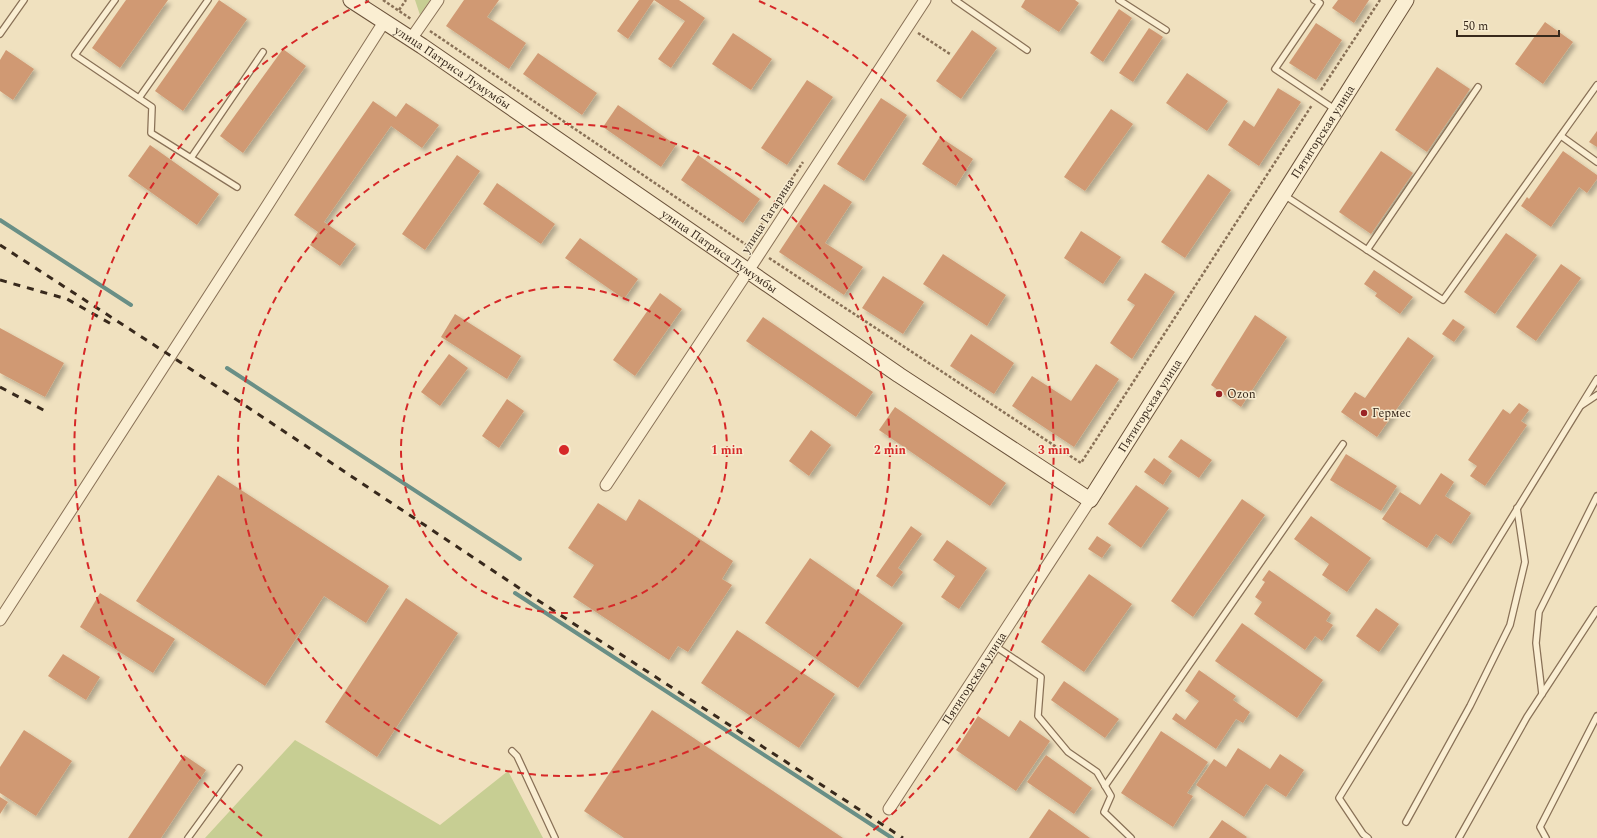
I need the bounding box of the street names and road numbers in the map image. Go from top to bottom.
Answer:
street label: улица Патриса Лумумбы [390,20,515,114]
street label: Пятигорская улица [1286,81,1360,182]
street label: улица Гагарина [736,175,799,258]
street label: улица Патриса Лумумбы [657,204,782,298]
street label: Пятигорская улица [1113,355,1187,456]
street label: Пятигорская улица [937,628,1011,729]

